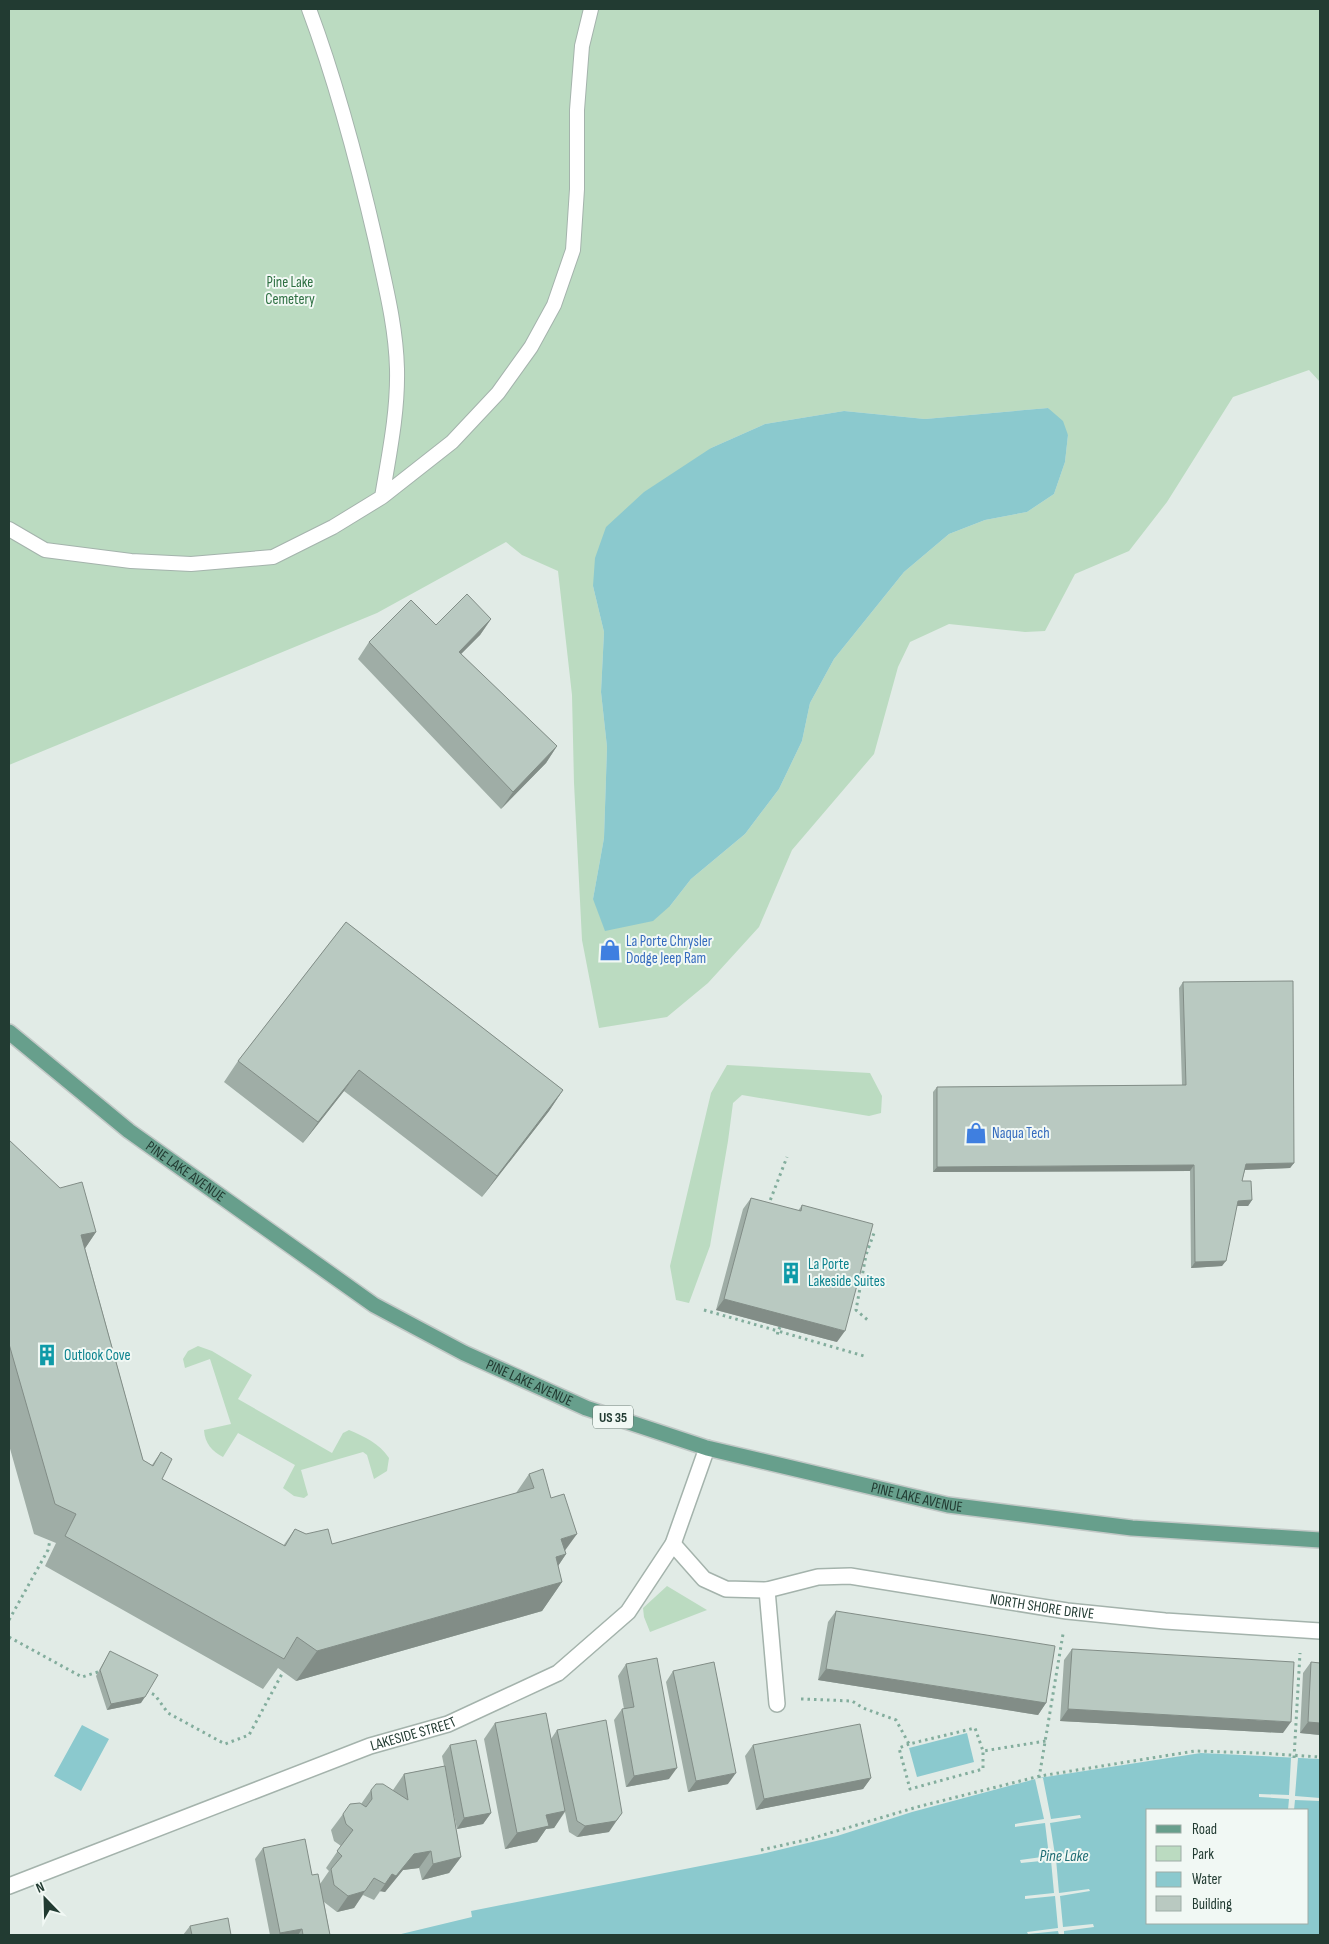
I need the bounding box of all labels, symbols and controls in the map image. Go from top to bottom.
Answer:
park label: Pine Lake Cemetery [265,273,315,309]
place label: La Porte Chrysler Dodge Jeep Ram [626,932,713,968]
shop icon: La Porte Chrysler Dodge Jeep Ram [597,937,623,963]
shop icon: Naqua Tech [963,1120,989,1146]
place label: Naqua Tech [992,1124,1050,1143]
street label: PINE LAKE AVENUE [142,1137,229,1206]
place label: La Porte Lakeside Suites [808,1255,885,1291]
building icon: La Porte Lakeside Suites [778,1260,804,1286]
building icon: Outlook Cove [34,1342,60,1368]
place label: Outlook Cove [64,1346,131,1365]
street label: PINE LAKE AVENUE [483,1355,576,1411]
road number: US 35 [593,1405,633,1428]
street label: PINE LAKE AVENUE [869,1478,964,1517]
street label: NORTH SHORE DRIVE [988,1590,1095,1624]
street label: LAKESIDE STREET [368,1713,459,1755]
legend [1146,1809,1309,1924]
text: Road [1192,1820,1217,1839]
text: Park [1192,1845,1214,1864]
water label: Pine Lake [1039,1847,1089,1866]
text: Water [1192,1870,1223,1889]
north arrow [20,1874,70,1924]
text: N [33,1878,47,1897]
text: Building [1192,1895,1232,1914]

